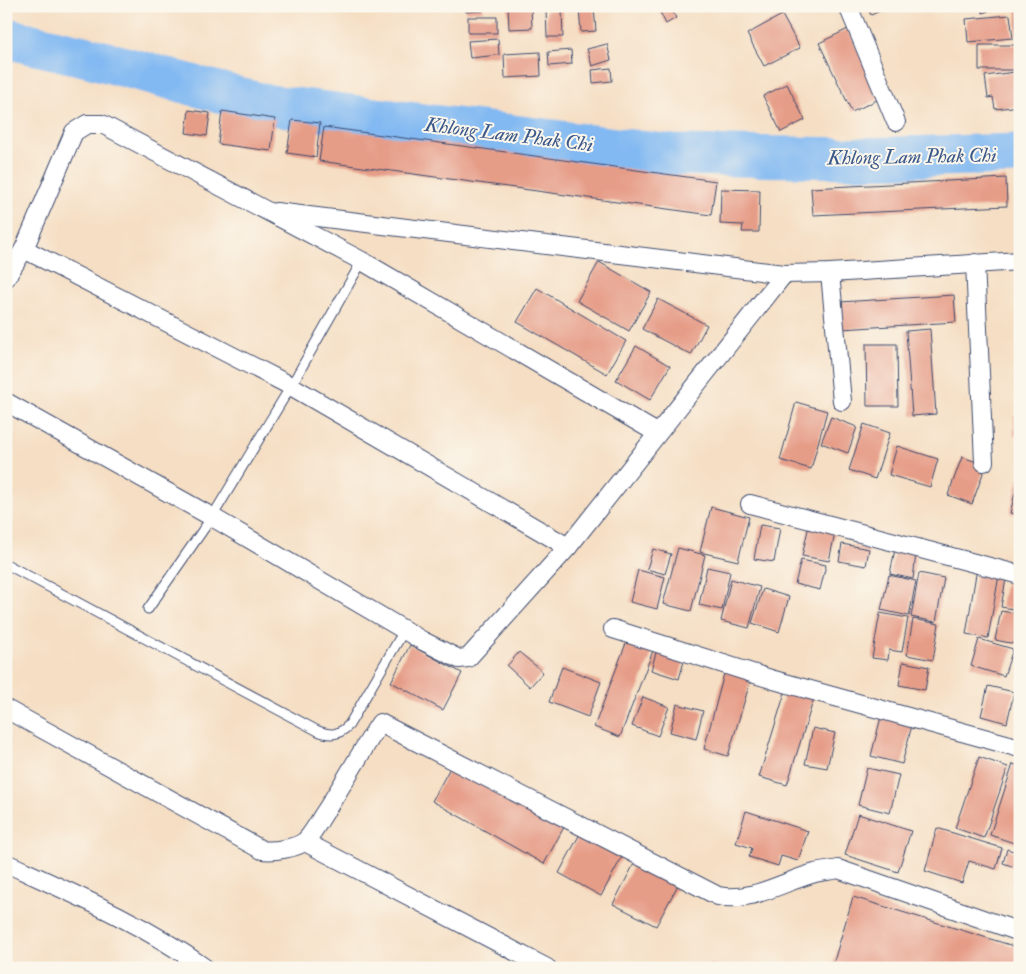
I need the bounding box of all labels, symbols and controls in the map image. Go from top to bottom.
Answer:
water label: Khlong Lam Phak Chi [422,112,595,157]
water label: Khlong Lam Phak Chi [826,143,997,170]

